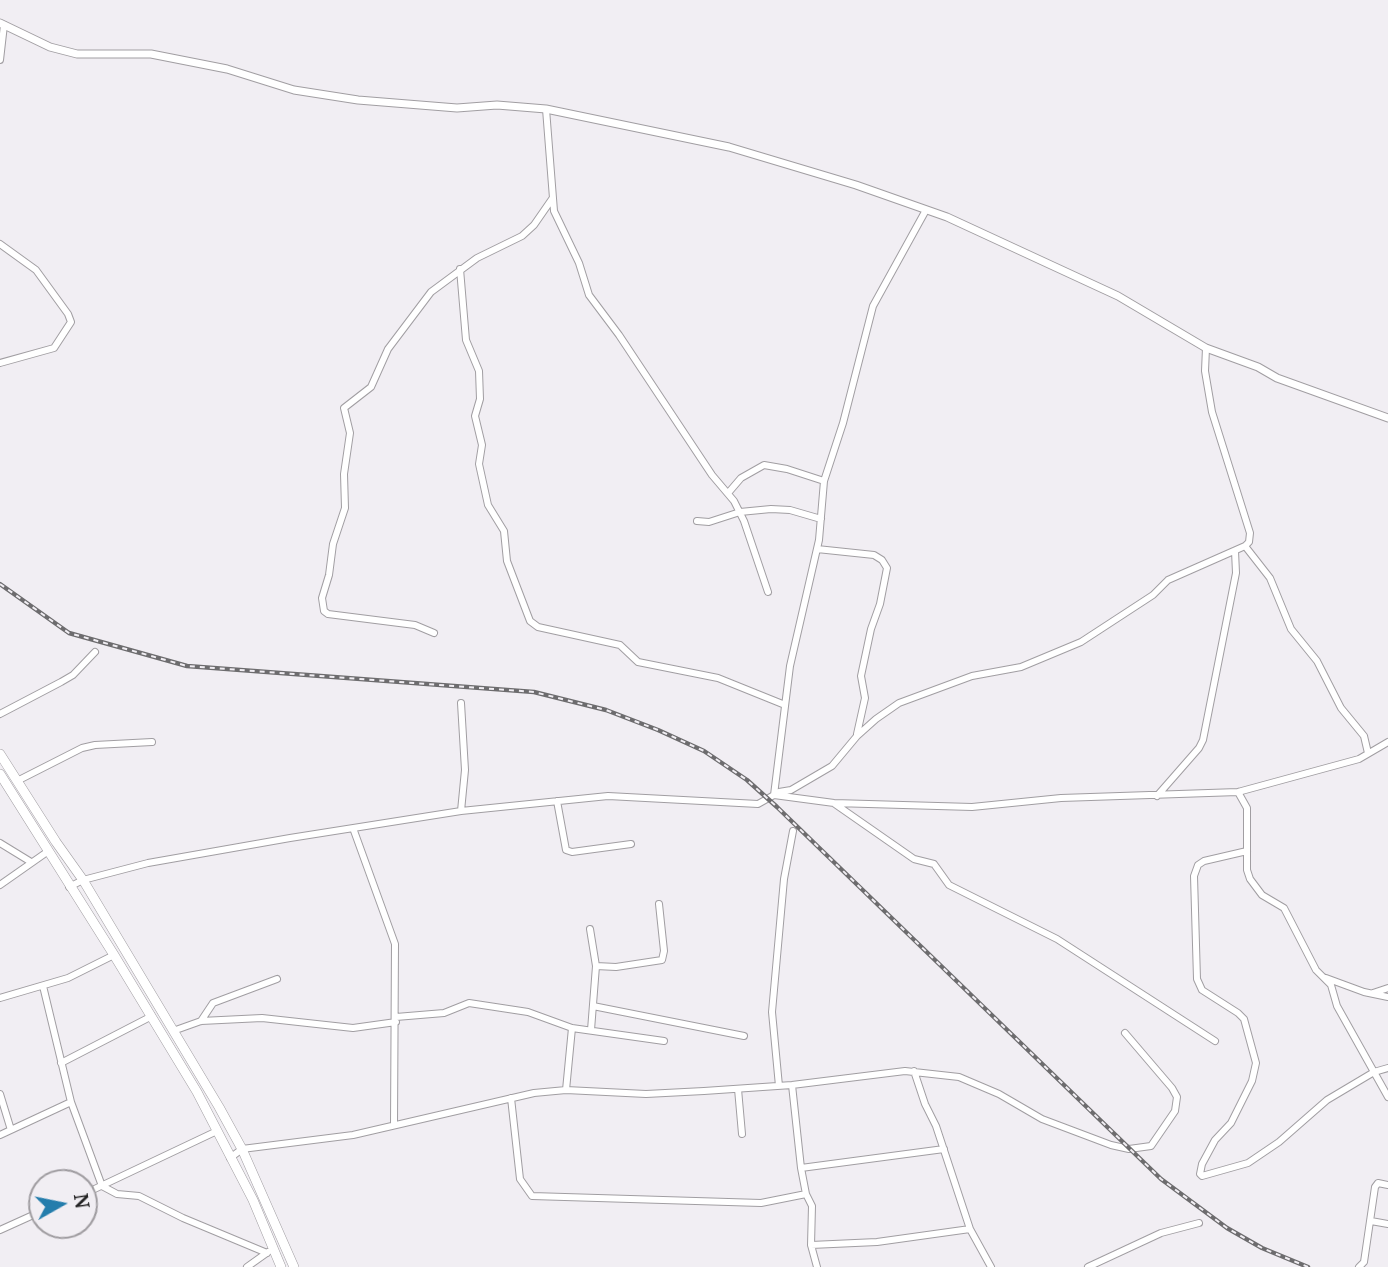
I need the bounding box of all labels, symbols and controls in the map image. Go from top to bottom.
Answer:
north arrow [28,1169,98,1239]
text: N [68,1192,96,1210]

